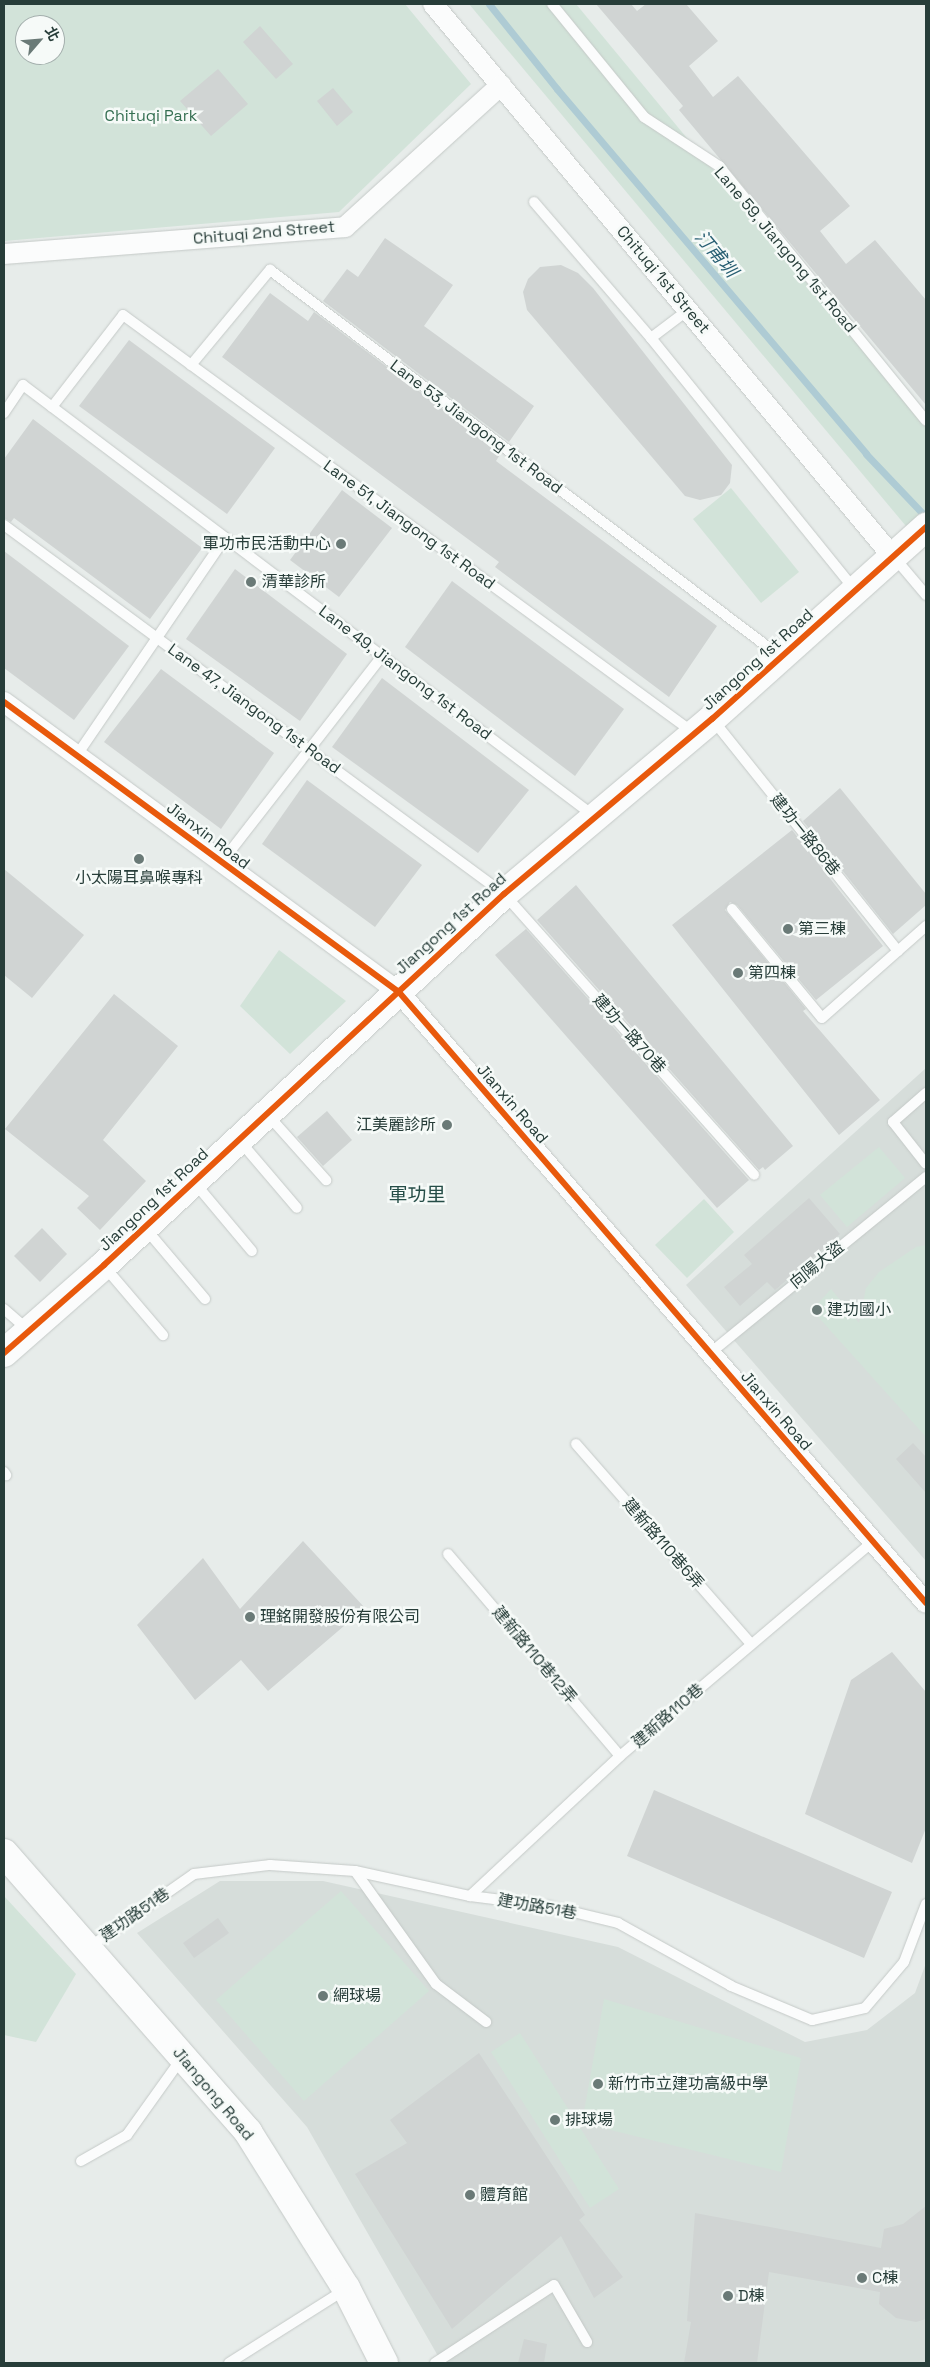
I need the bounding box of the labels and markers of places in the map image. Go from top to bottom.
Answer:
place label: 軍功市民活動中心 [203,534,331,554]
marker: 軍功市民活動中心 [335,538,347,550]
place label: 清華診所 [262,572,326,592]
marker: 清華診所 [244,575,258,589]
marker: 小太陽耳鼻喉專科 [132,852,146,866]
place label: 小太陽耳鼻喉專科 [75,868,203,888]
place label: 第三棟 [798,919,846,939]
marker: 第三棟 [782,923,794,935]
place label: 第四棟 [748,963,796,983]
marker: 第四棟 [732,967,744,979]
place label: 江美麗診所 [356,1115,436,1135]
marker: 江美麗診所 [440,1118,454,1132]
place label: 建功國小 [827,1300,891,1320]
marker: 建功國小 [811,1304,823,1316]
place label: 理銘開發股份有限公司 [260,1607,420,1627]
marker: 理銘開發股份有限公司 [244,1611,256,1623]
place label: 網球場 [333,1986,381,2006]
marker: 網球場 [317,1990,329,2002]
place label: 新竹市立建功高級中學 [608,2074,768,2094]
marker: 新竹市立建功高級中學 [592,2078,604,2090]
place label: 排球場 [565,2110,613,2130]
marker: 排球場 [549,2114,561,2126]
place label: 體育館 [480,2185,528,2205]
marker: 體育館 [464,2189,476,2201]
place label: C棟 [872,2268,898,2288]
marker: C棟 [856,2272,868,2284]
place label: D棟 [738,2286,765,2306]
marker: D棟 [722,2290,734,2302]

